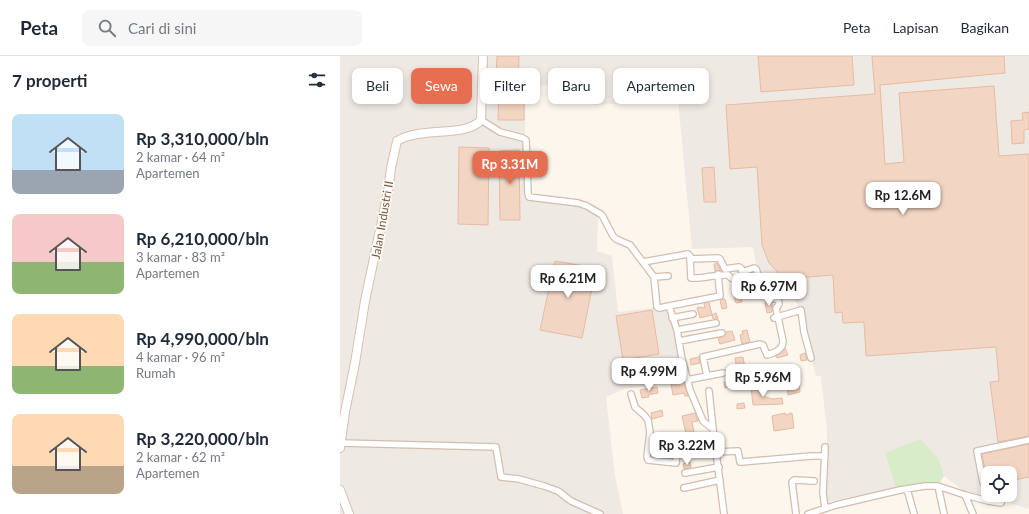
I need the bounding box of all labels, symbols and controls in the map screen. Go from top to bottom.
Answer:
search box [82,10,362,46]
text: Peta [20,16,58,39]
icon: search [96,17,118,39]
text: Cari di sini [128,19,196,37]
text: Peta [843,19,870,36]
text: Lapisan [892,19,939,36]
text: Bagikan [961,19,1009,36]
chip: Beli [352,68,403,104]
chip: Sewa [411,68,472,104]
chip: Filter [480,68,540,104]
chip: Baru [548,68,605,104]
chip: Apartemen [613,68,709,104]
icon: filters [306,69,328,91]
text: 7 properti [12,70,88,91]
text: Rp 3,310,000/bln [136,128,269,149]
icon: home [44,130,92,178]
text: 2 kamar · 64 m² [136,149,225,165]
pin: Rp 3.31M [469,151,551,185]
text: Rp 3.31M [482,156,538,172]
text: Apartemen [136,165,200,181]
street label: Jalan Industri II [368,180,396,260]
pin: Rp 12.6M [862,182,944,216]
text: Rp 12.6M [875,187,931,203]
text: Rp 6,210,000/bln [136,228,269,249]
icon: home [44,230,92,278]
text: 3 kamar · 83 m² [136,249,225,265]
text: Apartemen [136,265,200,281]
pin: Rp 6.21M [527,265,609,299]
text: Rp 6.21M [540,270,596,286]
pin: Rp 6.97M [728,273,810,307]
text: Rp 6.97M [741,278,797,294]
text: Rp 4,990,000/bln [136,328,269,349]
icon: home [44,330,92,378]
text: 4 kamar · 96 m² [136,349,225,365]
pin: Rp 4.99M [608,358,690,392]
text: Rp 4.99M [621,363,677,379]
pin: Rp 5.96M [722,364,804,398]
text: Rumah [136,365,176,381]
text: Rp 5.96M [735,369,791,385]
text: Rp 3,220,000/bln [136,428,269,449]
icon: home [44,430,92,478]
pin: Rp 3.22M [646,432,728,466]
text: Rp 3.22M [659,437,715,453]
text: 2 kamar · 62 m² [136,449,225,465]
text: Apartemen [136,465,200,481]
map controls [981,466,1017,502]
button: locate [981,466,1017,502]

